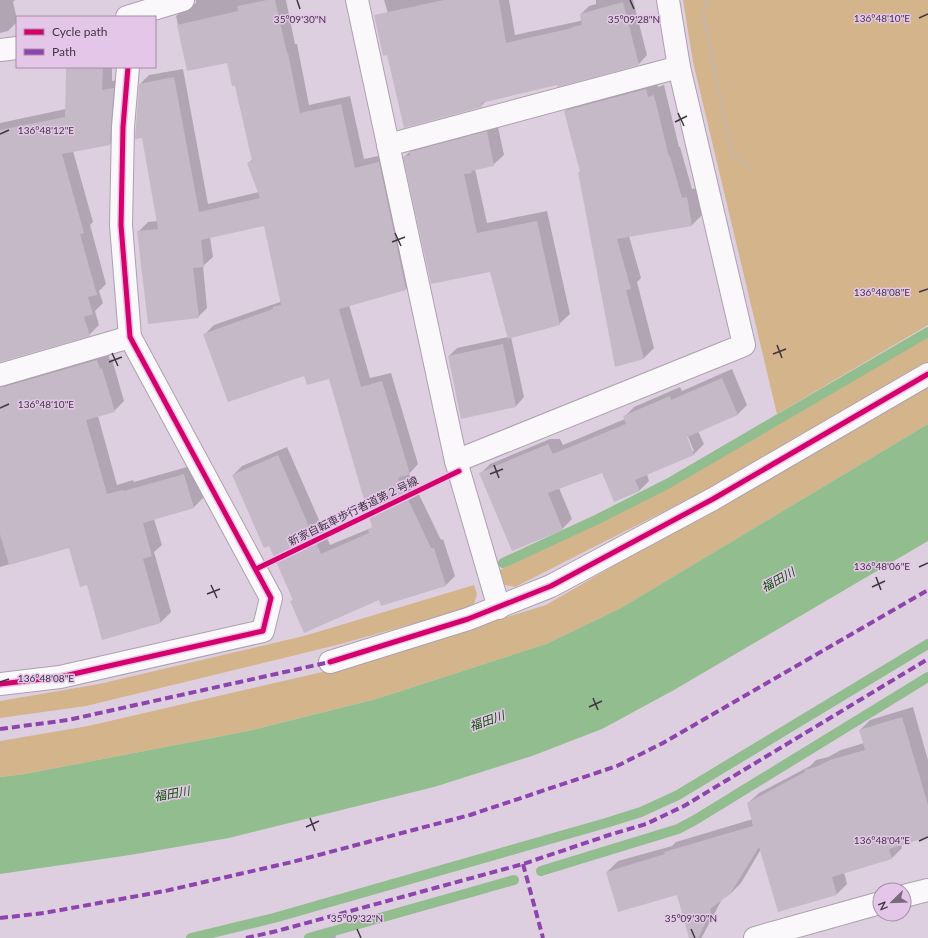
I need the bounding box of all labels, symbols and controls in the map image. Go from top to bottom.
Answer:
text: 136°48'10"E [854,12,910,24]
text: 35°09'30"N [274,13,326,25]
text: 35°09'28"N [608,13,660,25]
legend [16,16,156,68]
text: Cycle path [52,24,107,39]
text: Path [52,44,76,59]
text: 136°48'12"E [18,124,74,136]
text: 136°48'08"E [854,286,910,298]
text: 136°48'10"E [18,398,74,410]
street label: 新家自転車歩行者道第２号線 [286,473,420,548]
text: 136°48'06"E [854,560,910,572]
water label: 福田川 [758,563,799,595]
text: 136°48'08"E [18,672,74,684]
water label: 福田川 [467,707,508,733]
water label: 福田川 [153,783,193,804]
text: 136°48'04"E [854,834,910,846]
north arrow [872,882,912,922]
text: N [875,900,890,913]
text: 35°09'32"N [331,912,383,924]
text: 35°09'30"N [665,912,717,924]

